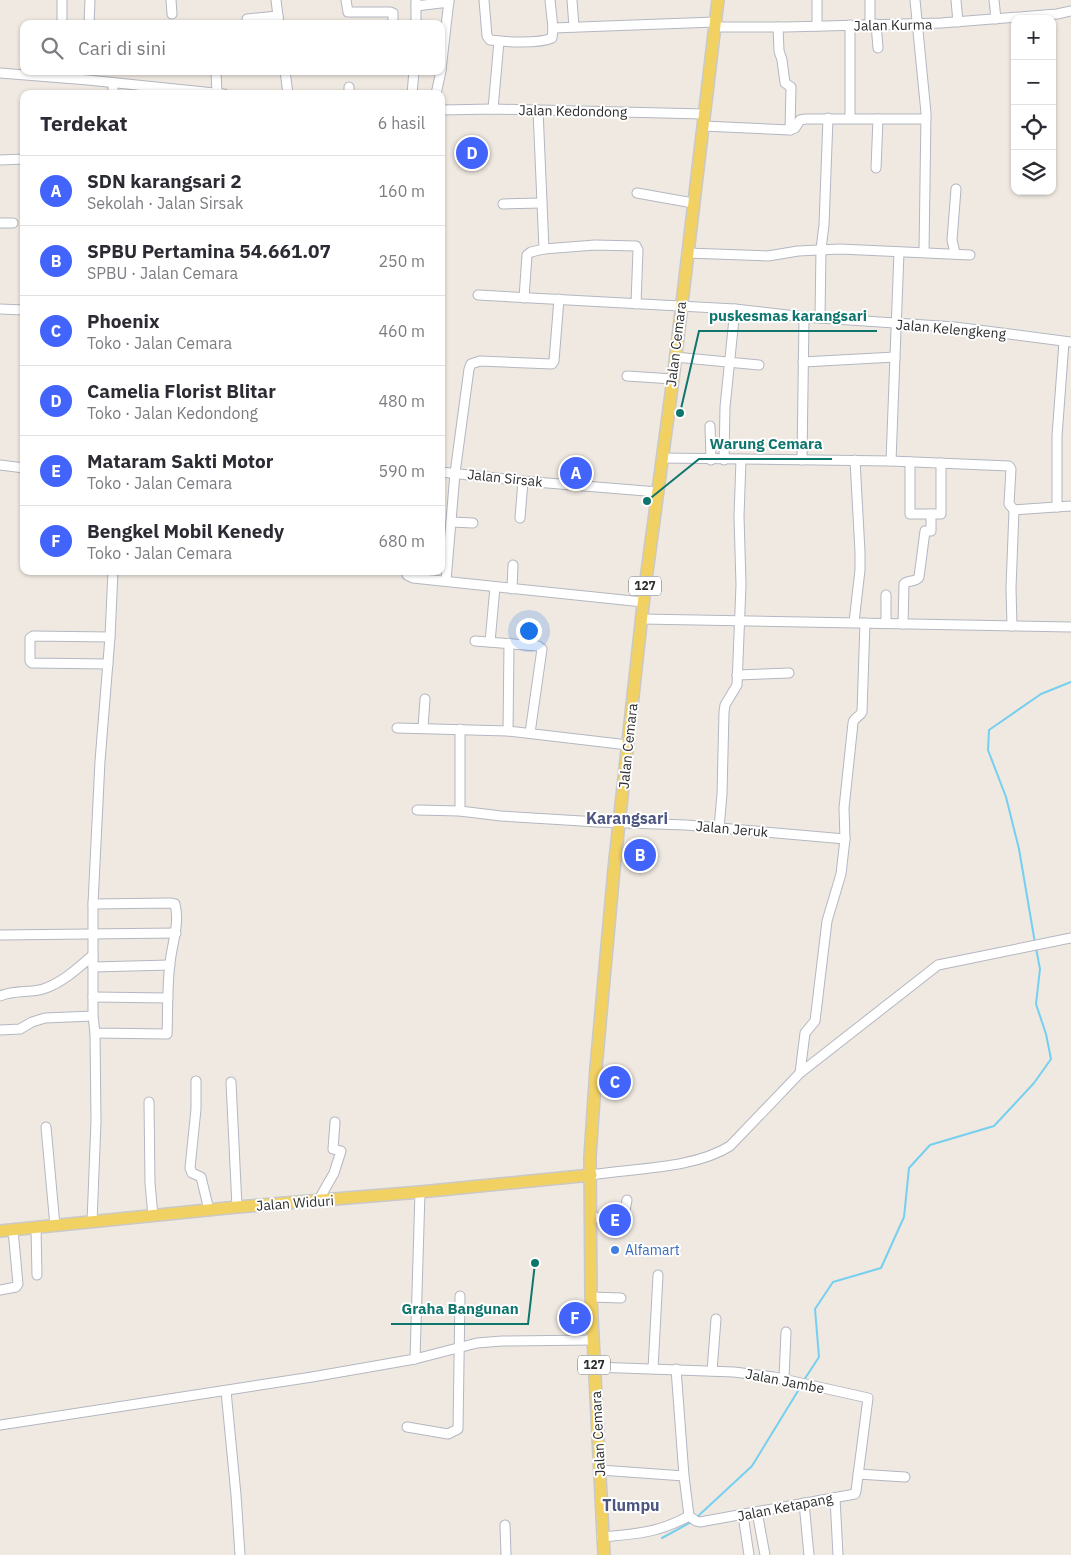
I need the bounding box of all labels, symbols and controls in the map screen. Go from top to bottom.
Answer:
street label: Jalan Kurma [854,15,933,35]
map controls [1011,15,1056,195]
button: + [1011,15,1056,60]
search box [20,20,445,75]
icon: search [38,34,66,62]
text: Cari di sini [78,36,166,60]
button: − [1011,60,1056,105]
street label: Jalan Kedondong [519,101,628,121]
button: locate [1011,105,1056,150]
text: Terdekat [40,109,128,137]
text: 6 hasil [378,113,425,133]
pin: D [456,134,488,172]
button: layers [1011,150,1056,195]
text: SDN karangsari 2 [87,169,242,193]
text: A [51,181,61,201]
text: 160 m [378,181,425,201]
text: Sekolah · Jalan Sirsak [87,193,243,213]
text: SPBU Pertamina 54.661.07 [87,239,331,263]
text: B [51,251,61,271]
text: 250 m [378,251,425,271]
text: SPBU · Jalan Cemara [87,263,238,283]
street label: Jalan Cemara [662,300,690,388]
callout: puskesmas karangsari [699,301,877,331]
text: puskesmas karangsari [709,306,867,325]
text: Phoenix [87,309,160,333]
street label: Jalan Kelengkeng [895,315,1007,343]
text: C [51,321,61,341]
text: 460 m [378,321,425,341]
text: Toko · Jalan Cemara [87,333,232,353]
text: Camelia Florist Blitar [87,379,276,403]
text: D [50,391,62,411]
text: 480 m [378,391,425,411]
text: Toko · Jalan Kedondong [87,403,258,423]
callout: Warung Cemara [699,429,832,459]
text: Warung Cemara [710,434,823,453]
text: Mataram Sakti Motor [87,449,273,473]
pin: A [560,454,592,492]
text: E [51,461,61,481]
text: 590 m [378,461,425,481]
street label: Jalan Sirsak [466,465,544,491]
text: Toko · Jalan Cemara [87,473,232,493]
text: Bengkel Mobil Kenedy [87,519,284,543]
text: F [51,531,61,551]
text: 680 m [378,531,425,551]
text: Toko · Jalan Cemara [87,543,232,563]
road number: 127 [629,576,661,596]
your location [516,618,542,644]
street label: Jalan Cemara [615,702,641,790]
district label: Karangsari [586,808,668,828]
street label: Jalan Jeruk [695,817,769,841]
pin: B [624,836,656,874]
pin: C [599,1063,631,1101]
street label: Jalan Widuri [256,1191,334,1215]
pin: E [599,1201,631,1239]
place label: Alfamart [625,1241,680,1259]
marker: Alfamart [609,1244,621,1256]
callout: Graha Bangunan [391,1294,528,1324]
text: Graha Bangunan [401,1299,519,1318]
pin: F [559,1299,591,1337]
road number: 127 [578,1356,610,1374]
street label: Jalan Jambe [744,1365,826,1398]
street label: Jalan Cemara [587,1390,609,1477]
street label: Jalan Ketapang [736,1489,835,1525]
district label: Tlumpu [602,1495,660,1515]

